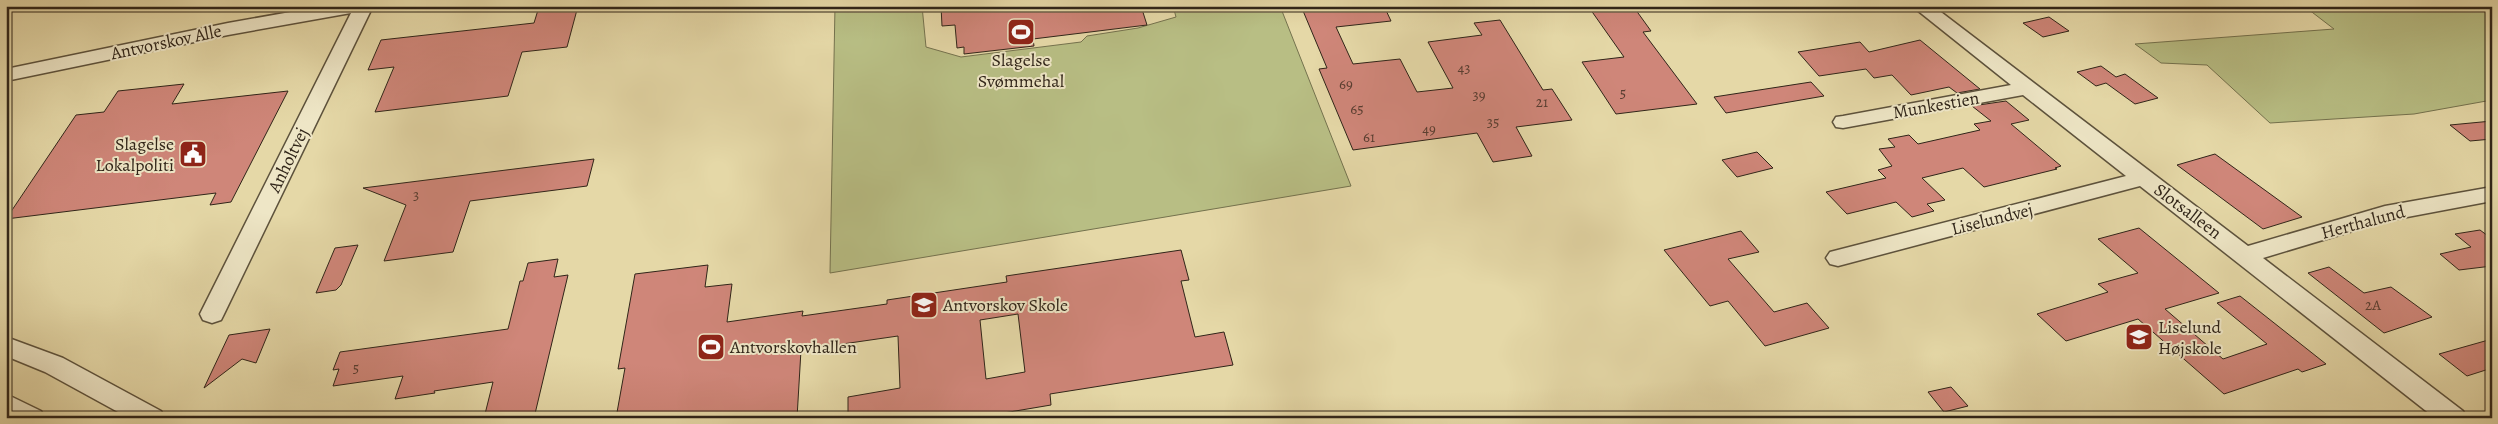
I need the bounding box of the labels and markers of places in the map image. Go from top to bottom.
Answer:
sports icon: Slagelse Svømmehal [1006,17,1036,47]
place label: Slagelse Svømmehal [978,48,1065,93]
place label: Slagelse Lokalpoliti [96,132,174,177]
public building icon: Slagelse Lokalpoliti [178,139,208,169]
school or university icon: Antvorskov Skole [909,290,939,320]
place label: Antvorskov Skole [942,293,1068,317]
place label: Liselund Højskole [2158,315,2222,360]
school or university icon: Liselund Højskole [2124,322,2154,352]
sports icon: Antvorskovhallen [696,332,726,362]
place label: Antvorskovhallen [729,335,857,359]

